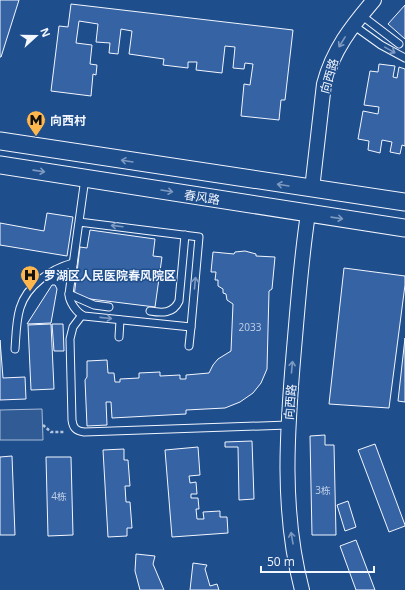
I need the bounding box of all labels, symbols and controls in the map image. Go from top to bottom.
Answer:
north arrow [16,16,56,56]
text: N [37,25,54,39]
one-way arrow [337,36,345,48]
one-way arrow [384,47,396,55]
street label: 向西路 [316,56,342,96]
metro station icon: 向西村 [25,109,47,137]
place label: 向西村 [50,112,86,129]
one-way arrow [121,156,134,164]
one-way arrow [32,167,45,175]
one-way arrow [277,181,290,189]
street label: 春风路 [183,186,221,208]
one-way arrow [160,187,173,195]
one-way arrow [330,214,343,222]
one-way arrow [110,222,123,230]
hospital icon: 罗湖区人民医院春风院区 [19,264,41,292]
place label: 罗湖区人民医院春风院区 [44,267,176,284]
one-way arrow [191,277,199,290]
one-way arrow [99,314,112,322]
house number: 2033 [239,320,262,334]
one-way arrow [289,360,296,373]
street label: 向西路 [280,383,300,421]
house number: 3栋 [315,483,331,497]
house number: 4栋 [51,489,67,503]
one-way arrow [288,532,296,545]
scale bar [261,548,374,574]
text: 50 m [267,553,295,570]

